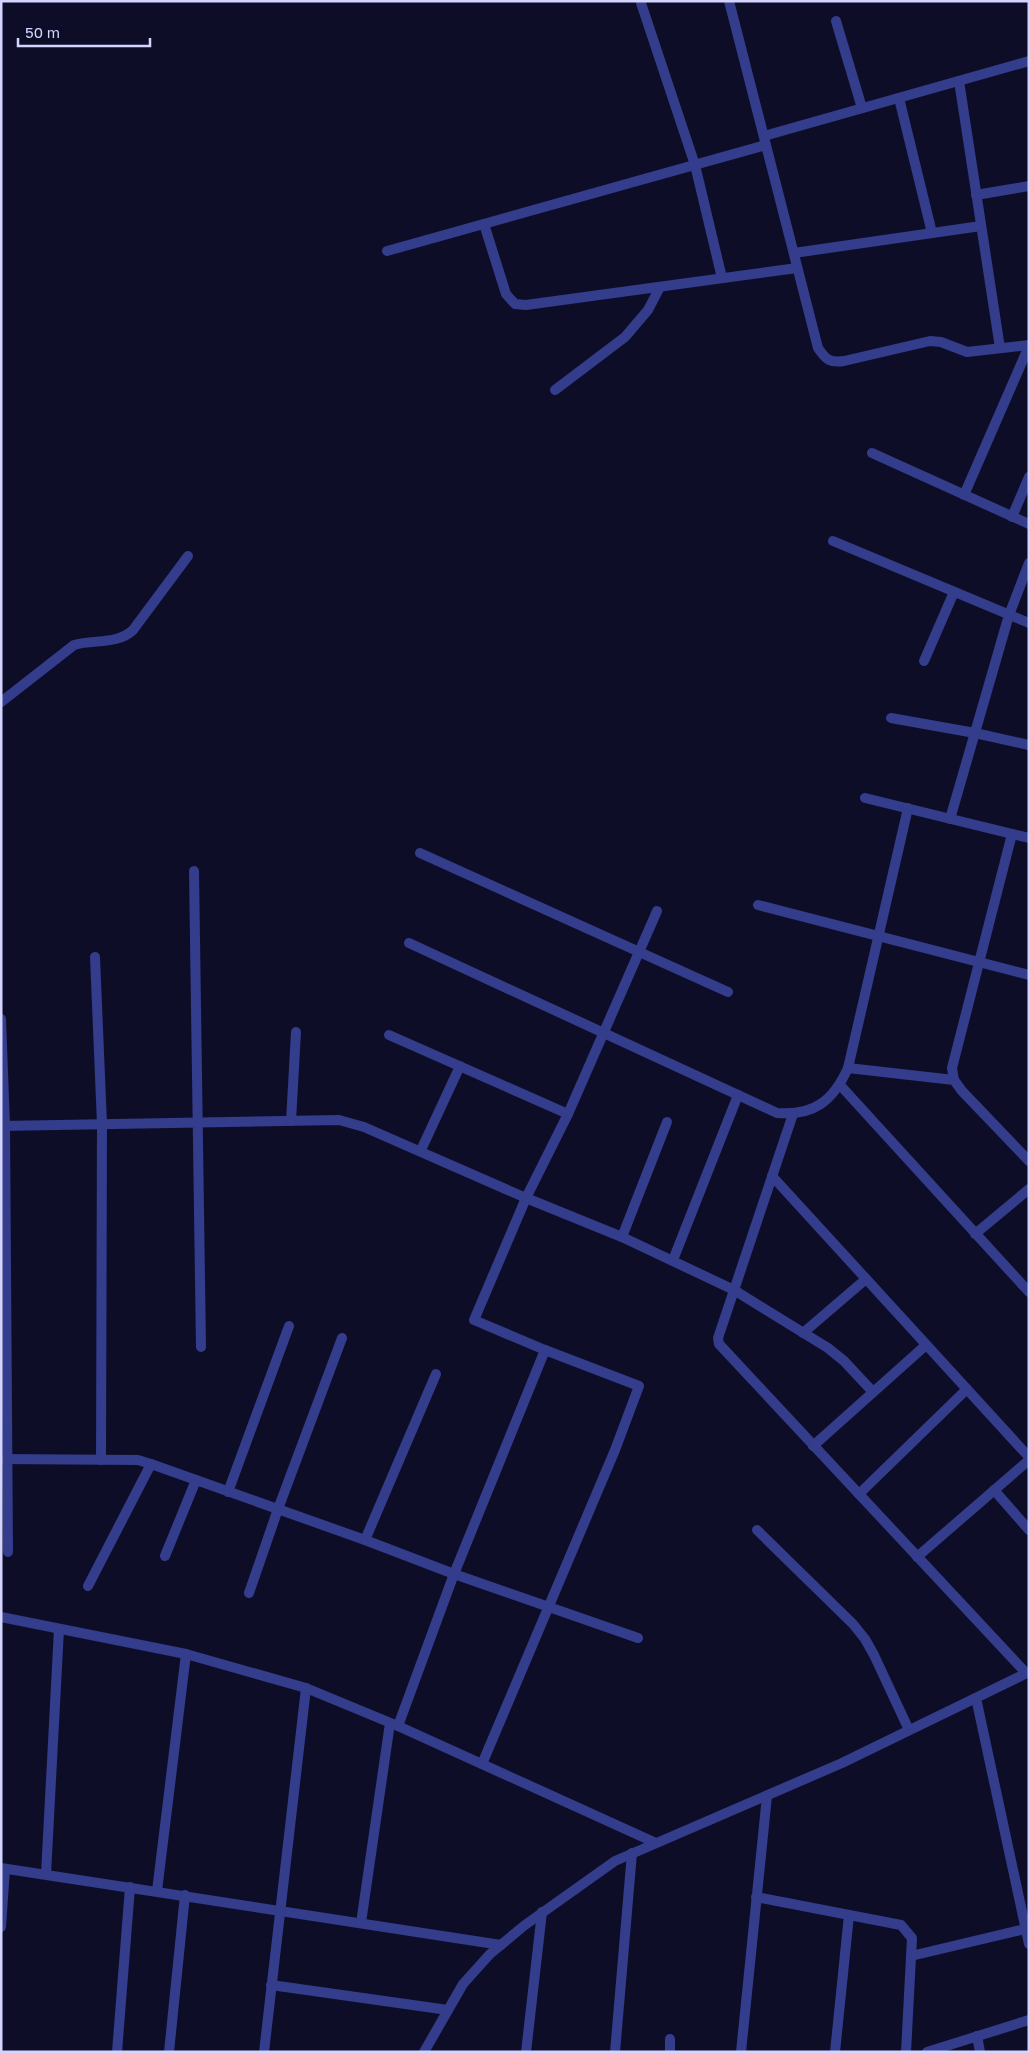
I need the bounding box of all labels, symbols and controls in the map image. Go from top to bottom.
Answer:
scale bar [18,15,150,47]
text: 50 m [25,23,60,41]

